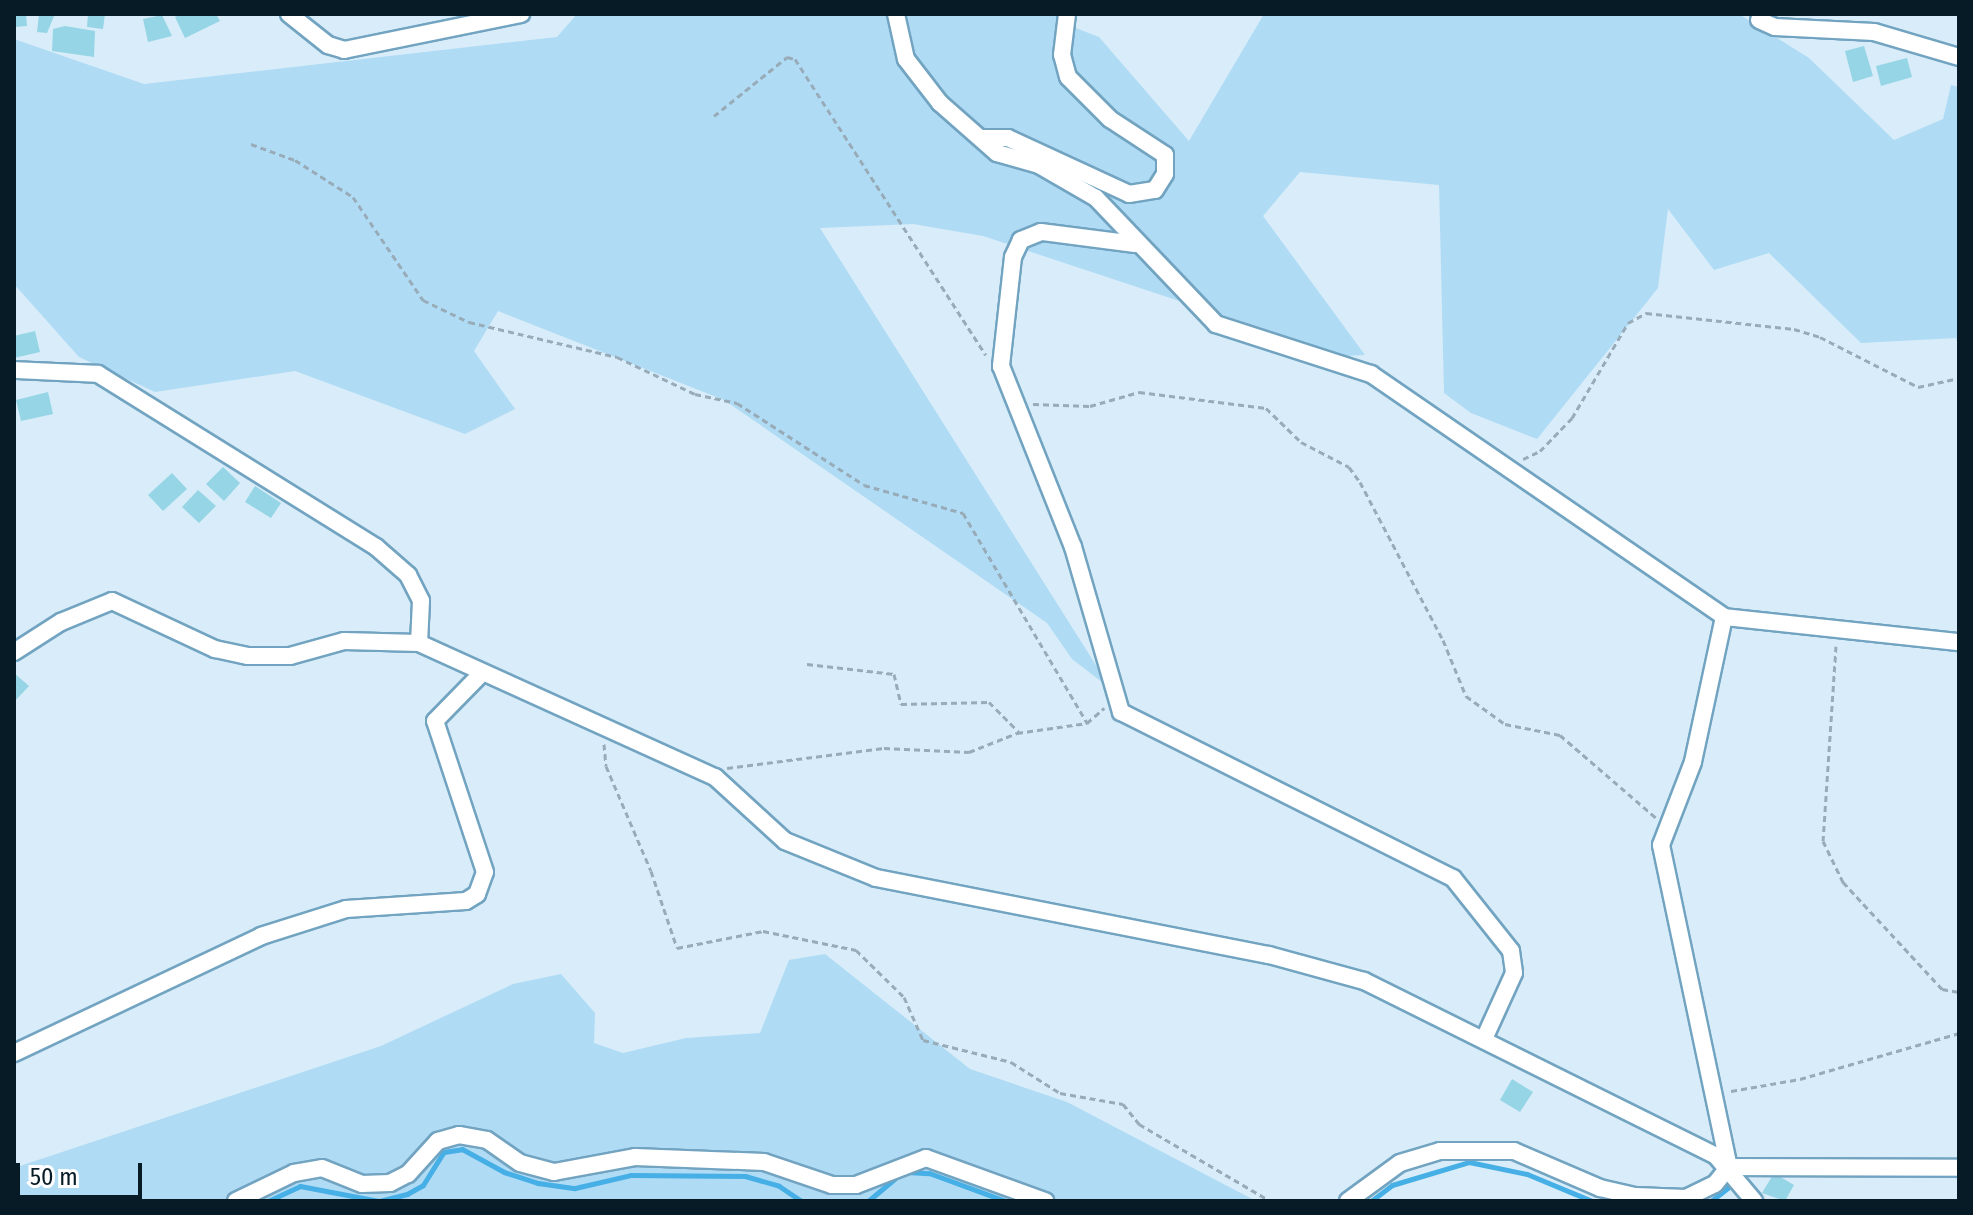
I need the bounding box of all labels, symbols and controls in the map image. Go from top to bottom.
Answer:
scale bar [20,1147,146,1197]
text: 50 m [30,1163,78,1191]

